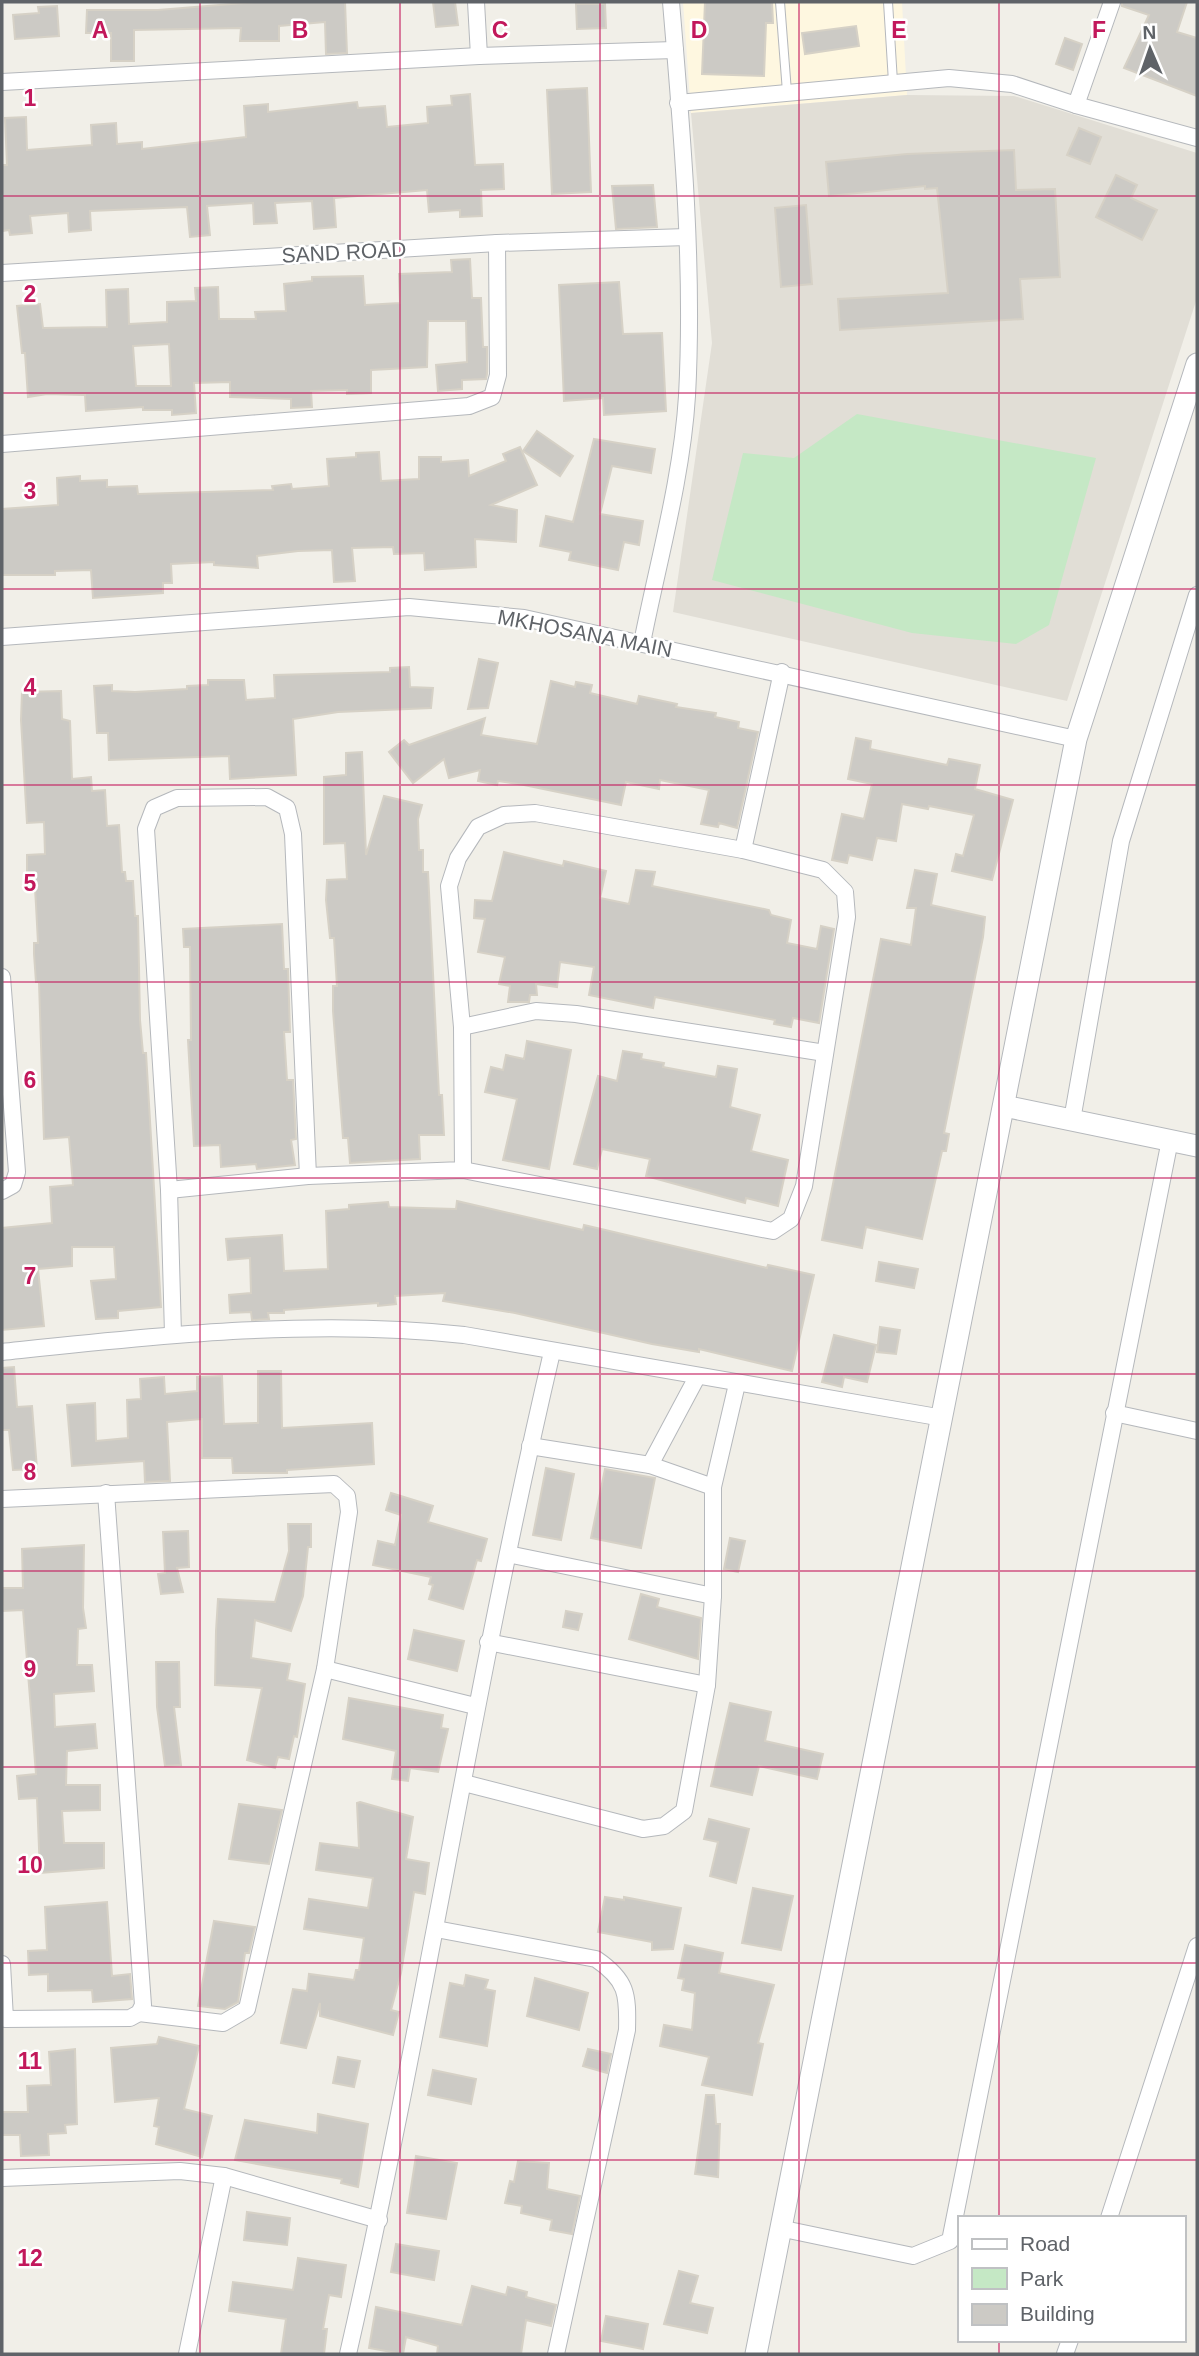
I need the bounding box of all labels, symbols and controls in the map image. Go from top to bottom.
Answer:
north arrow [1115,14,1185,84]
text: A [92,17,108,43]
text: B [292,17,308,43]
text: C [492,17,508,43]
text: D [691,17,707,43]
text: E [891,17,907,43]
text: F [1092,17,1106,43]
text: N [1142,22,1157,43]
text: 1 [24,85,37,111]
street label: SAND ROAD [281,237,407,267]
text: 2 [24,281,36,307]
text: 3 [24,478,36,504]
street label: MKHOSANA MAIN [496,605,674,661]
text: 4 [24,674,37,700]
text: 5 [24,870,37,896]
text: 6 [24,1067,36,1093]
text: 7 [24,1263,36,1289]
text: 8 [24,1459,37,1485]
text: 9 [24,1656,36,1682]
text: 10 [17,1852,43,1878]
text: 11 [18,2048,42,2074]
legend [958,2216,1185,2342]
text: Road [1020,2232,1070,2255]
text: 12 [17,2245,43,2271]
text: Park [1020,2267,1064,2290]
text: Building [1020,2302,1095,2325]

